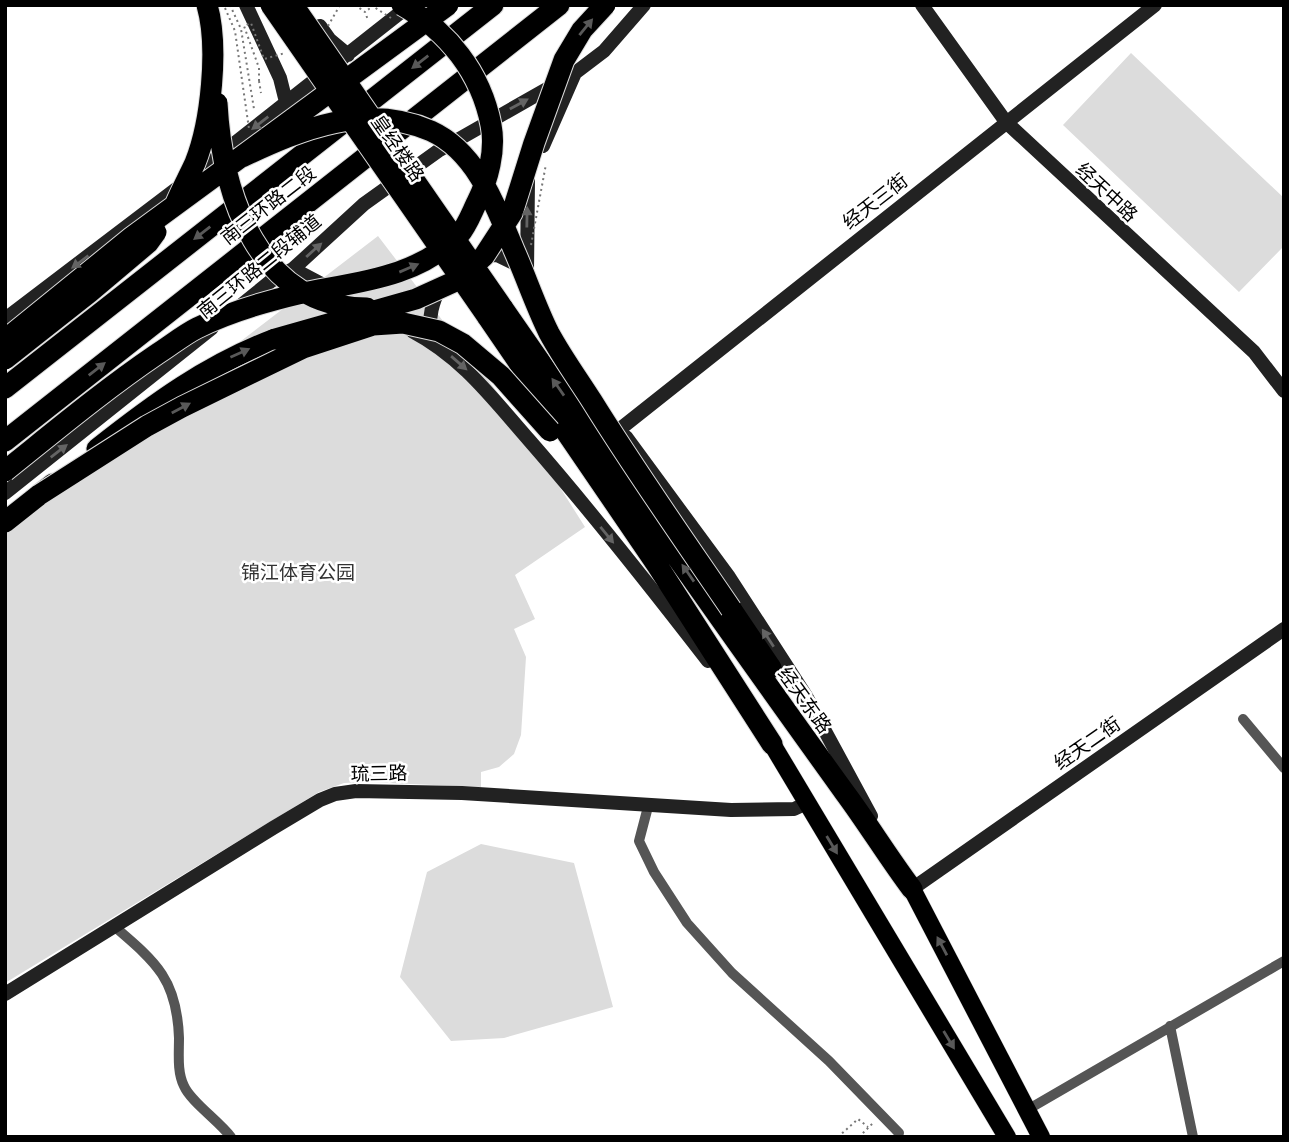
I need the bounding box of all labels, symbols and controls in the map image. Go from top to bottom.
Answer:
one-way arrow [578,18,593,35]
one-way arrow [411,55,429,70]
one-way arrow [509,98,529,110]
street label: 皇经楼路 [366,110,430,186]
one-way arrow [251,115,269,130]
street label: 经天中路 [1071,157,1143,227]
street label: 南三环路二段 [216,160,320,250]
street label: 经天三街 [838,168,912,234]
one-way arrow [522,206,533,228]
street label: 南三环路二段辅道 [192,209,326,323]
one-way arrow [193,225,211,240]
one-way arrow [305,242,322,258]
one-way arrow [71,255,89,269]
one-way arrow [399,262,419,274]
one-way arrow [230,347,251,358]
one-way arrow [450,355,468,371]
one-way arrow [88,361,106,376]
one-way arrow [551,378,565,396]
one-way arrow [171,402,190,414]
one-way arrow [50,444,68,458]
one-way arrow [600,525,615,543]
park label: 锦江体育公园 [241,560,355,584]
one-way arrow [681,564,695,582]
one-way arrow [762,628,775,648]
street label: 经天东路 [773,662,837,738]
street label: 经天二街 [1049,711,1125,775]
street label: 琉三路 [350,761,408,785]
one-way arrow [826,836,839,855]
one-way arrow [936,936,947,956]
one-way arrow [943,1031,956,1050]

